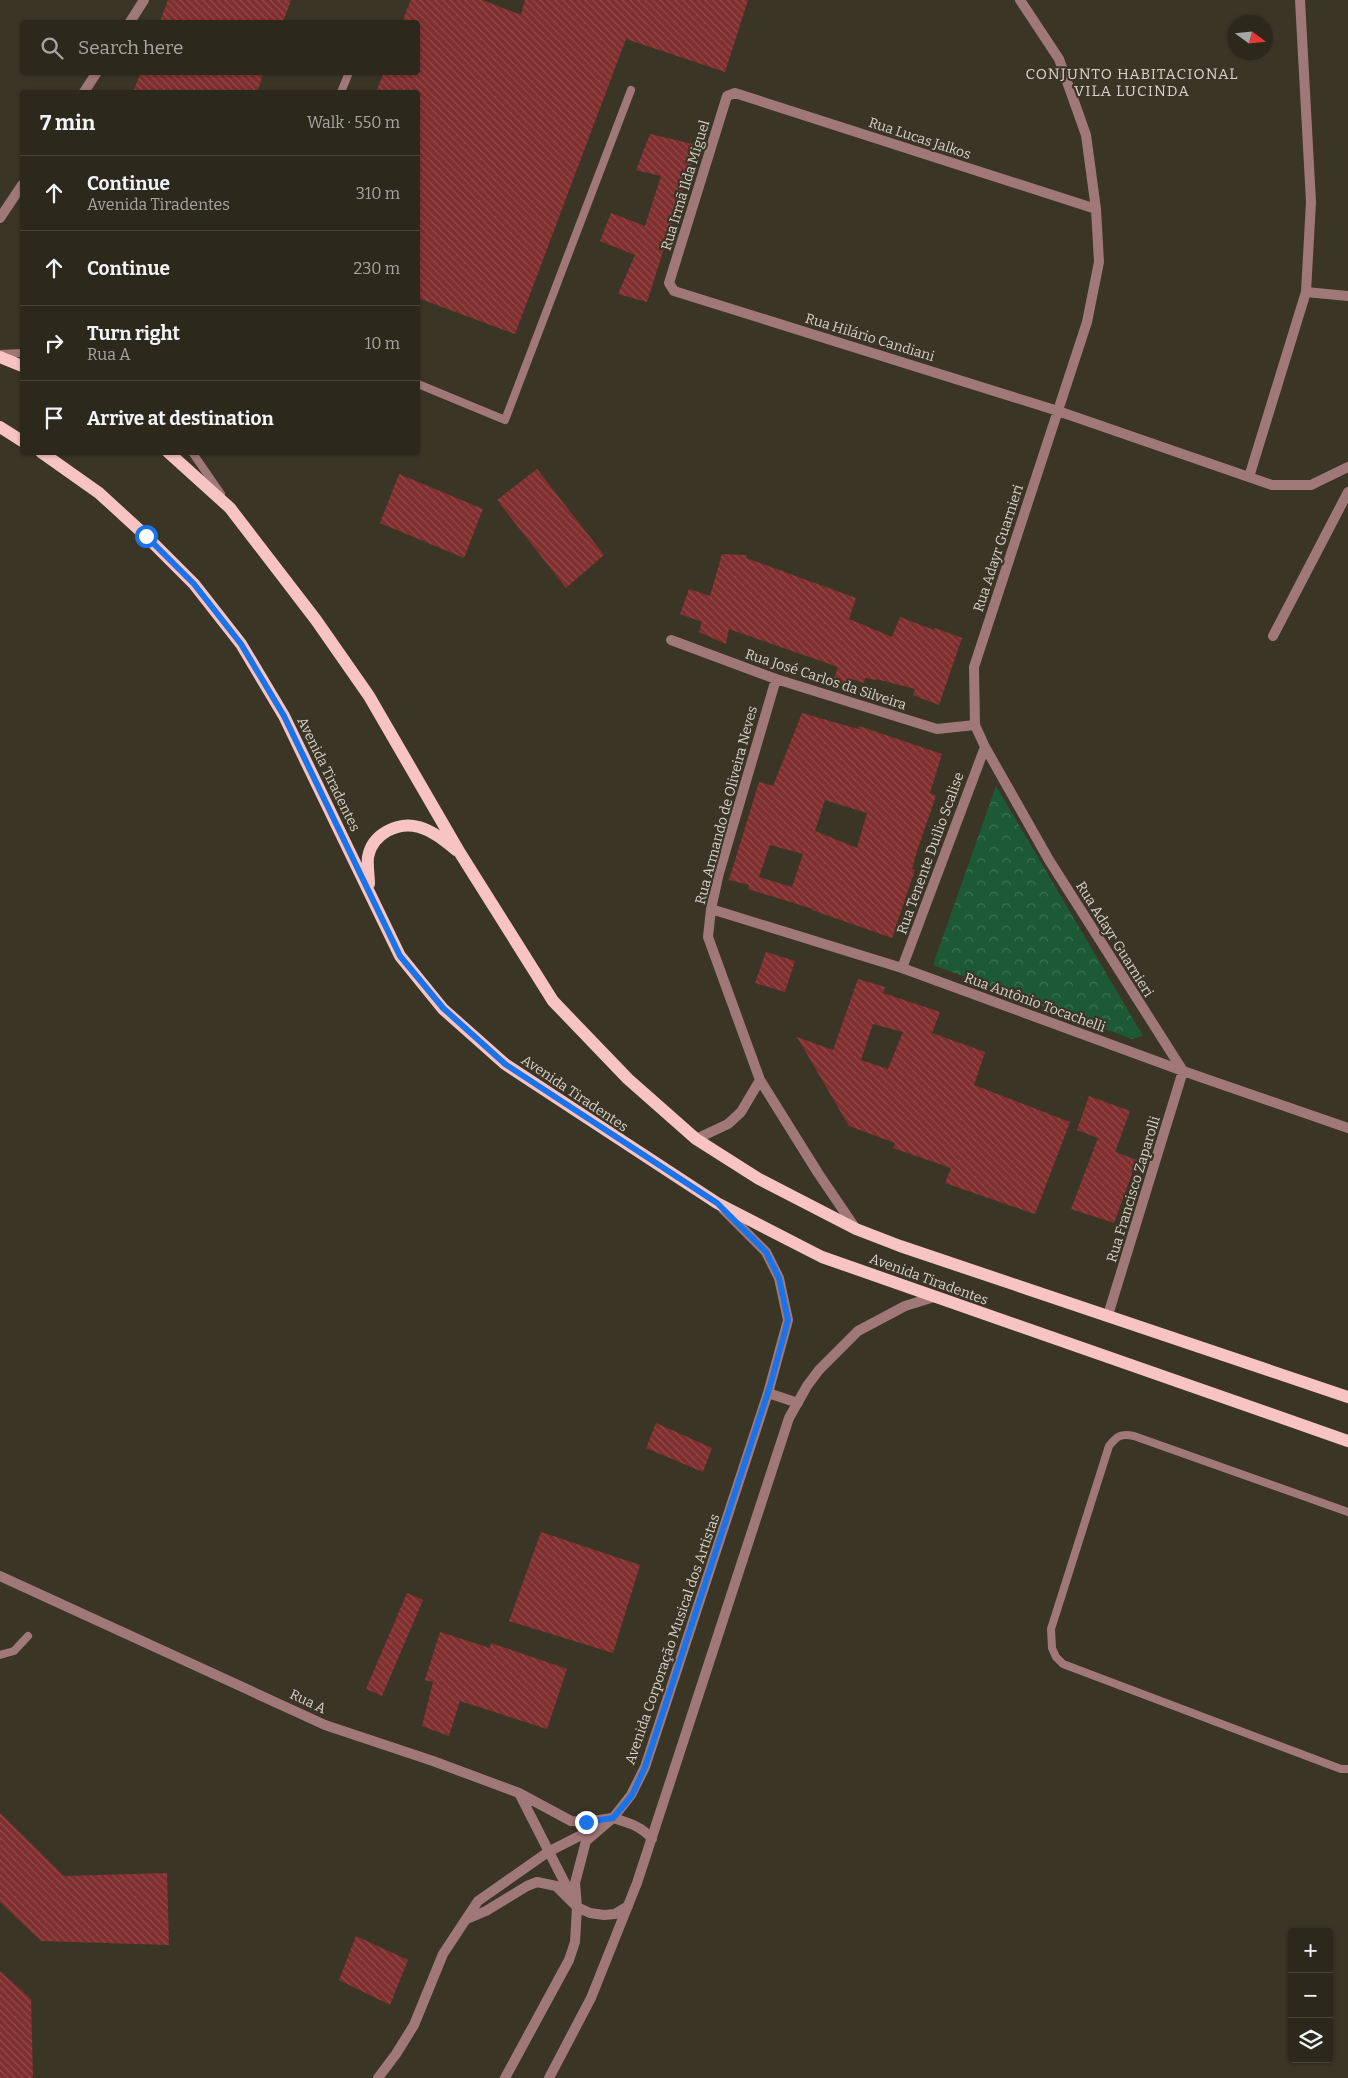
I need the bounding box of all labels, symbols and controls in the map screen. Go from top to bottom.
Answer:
north arrow [1228,15,1273,60]
search box [20,20,420,75]
icon: search [38,34,66,62]
text: Search here [78,36,183,59]
district label: CONJUNTO HABITACIONAL VILA LUCINDA [1025,65,1239,100]
text: 7 min [40,110,95,136]
text: Walk · 550 m [307,113,400,132]
street label: Rua Lucas Jalkos [867,114,973,163]
street label: Rua Irmã Ilda Miguel [658,118,713,252]
text: Continue [87,172,170,195]
icon: ahead [40,179,68,207]
text: 310 m [356,184,400,203]
text: Avenida Tiradentes [87,195,230,214]
icon: ahead [40,254,68,282]
text: Continue [87,257,170,280]
text: 230 m [353,259,400,278]
street label: Rua Hilário Candiani [803,310,937,365]
text: Turn right [87,322,180,345]
icon: right [40,329,68,357]
text: 10 m [365,334,400,353]
text: Rua A [87,345,130,364]
icon: arrive [40,404,68,432]
text: Arrive at destination [87,407,274,430]
street label: Rua Adayr Guarnieri [970,482,1027,614]
route start [135,525,158,548]
street label: Rua José Carlos da Silveira [743,645,909,714]
street label: Rua Armando de Oliveira Neves [692,704,761,906]
street label: Avenida Tiradentes [293,714,364,834]
street label: Rua Tenente Duilio Scalise [893,770,968,936]
street label: Rua Adayr Guarnieri [1072,878,1157,1000]
street label: Rua Antônio Tocachelli [962,969,1108,1036]
street label: Avenida Tiradentes [518,1051,631,1135]
street label: Rua Francisco Zaparolli [1103,1114,1164,1264]
street label: Avenida Tiradentes [867,1250,991,1309]
street label: Avenida Corporação Musical dos Artistas [621,1512,723,1767]
street label: Rua A [287,1686,329,1717]
route end [575,1811,598,1834]
map controls [1288,1928,1333,2063]
button: + [1288,1928,1333,1973]
button: − [1288,1973,1333,2018]
button: layers [1288,2018,1333,2063]

